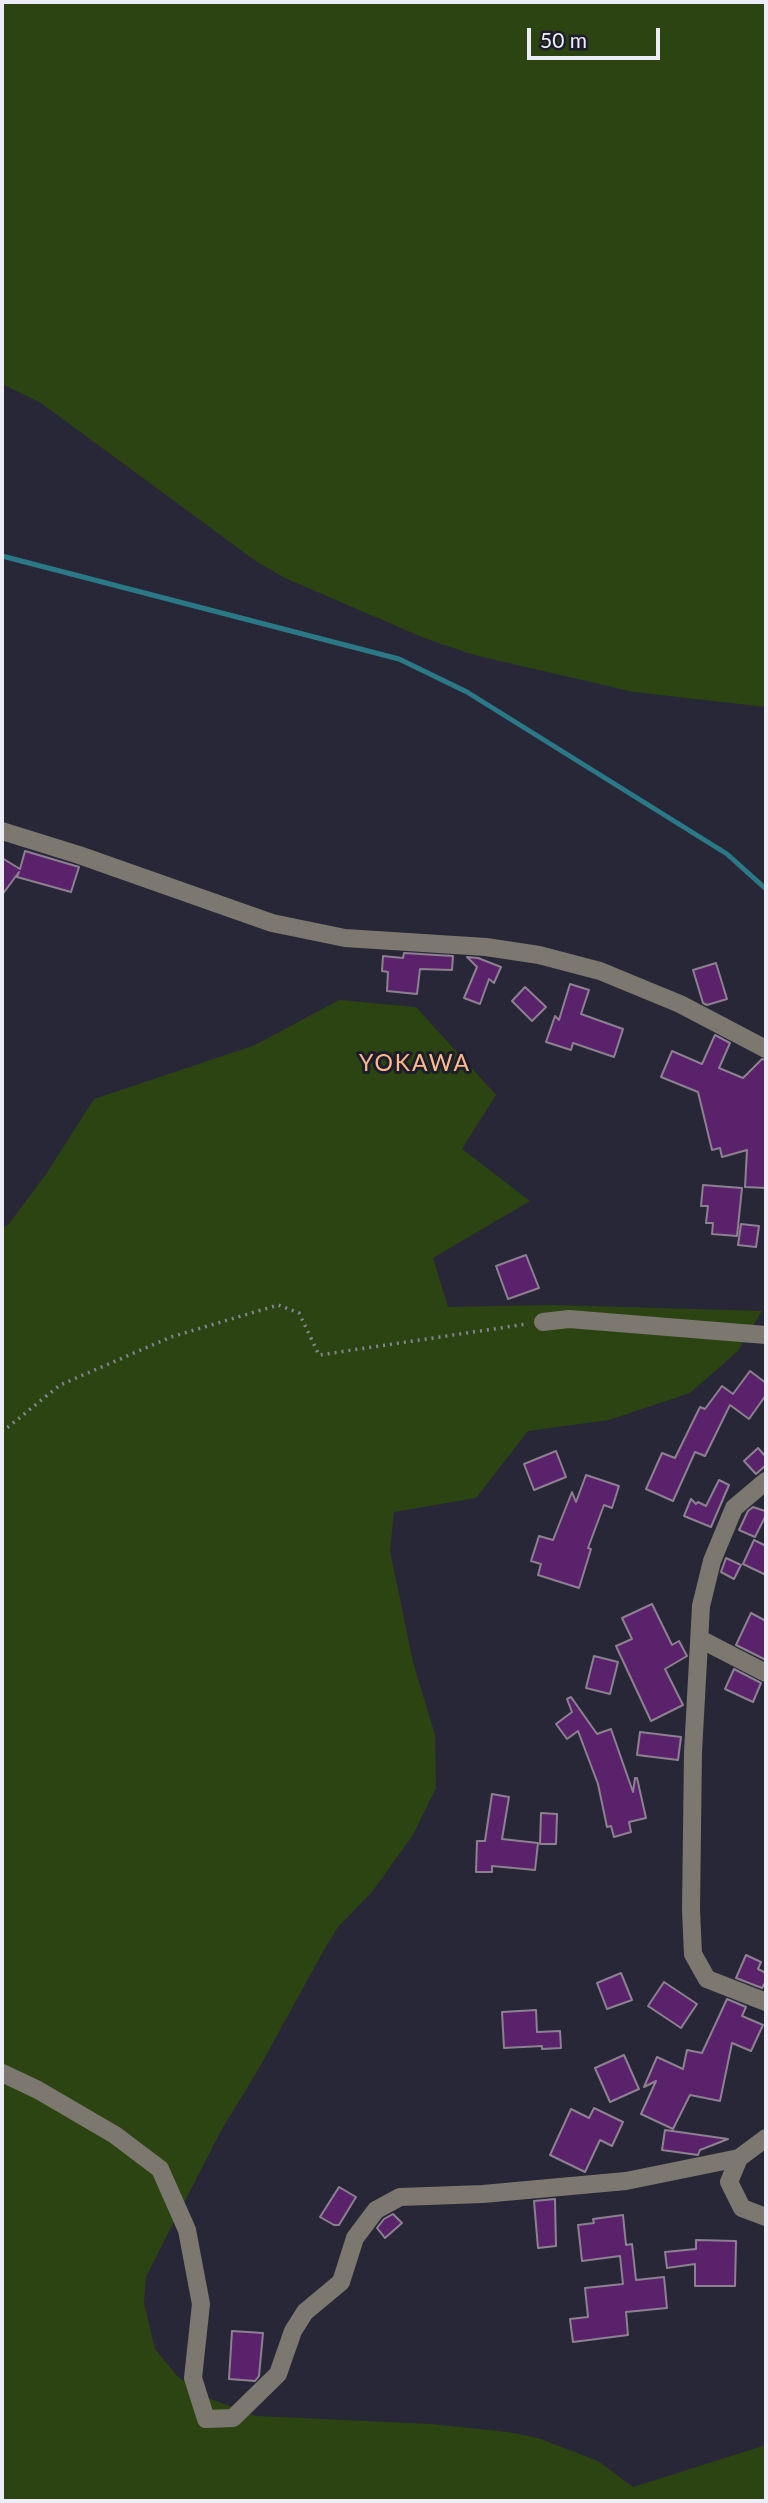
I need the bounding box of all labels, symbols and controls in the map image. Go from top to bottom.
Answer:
scale bar [530,14,663,58]
text: 50 m [540,27,587,52]
district label: YOKAWA [360,1050,470,1078]

